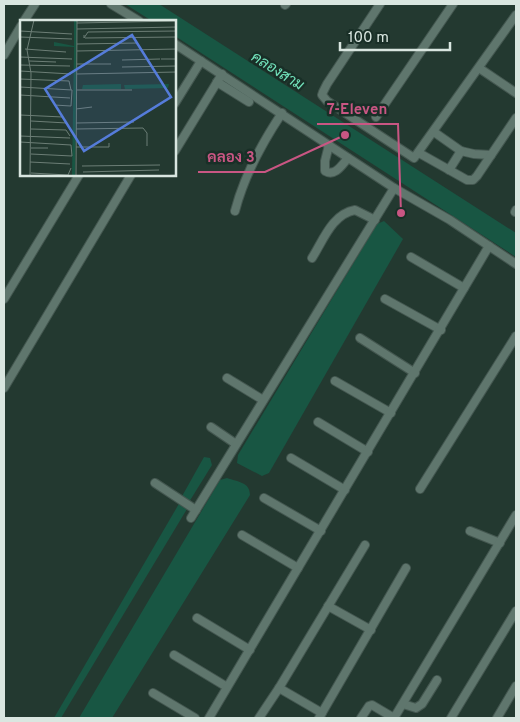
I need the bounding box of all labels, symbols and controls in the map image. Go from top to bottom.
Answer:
inset map [20,20,176,176]
scale bar [340,20,450,52]
text: 100 m [348,29,389,48]
water label: คลองสาม [247,48,307,96]
callout: 7-Eleven [317,94,398,124]
text: 7-Eleven [327,101,387,120]
callout: คลอง 3 [198,142,265,172]
text: คลอง 3 [207,149,255,168]

